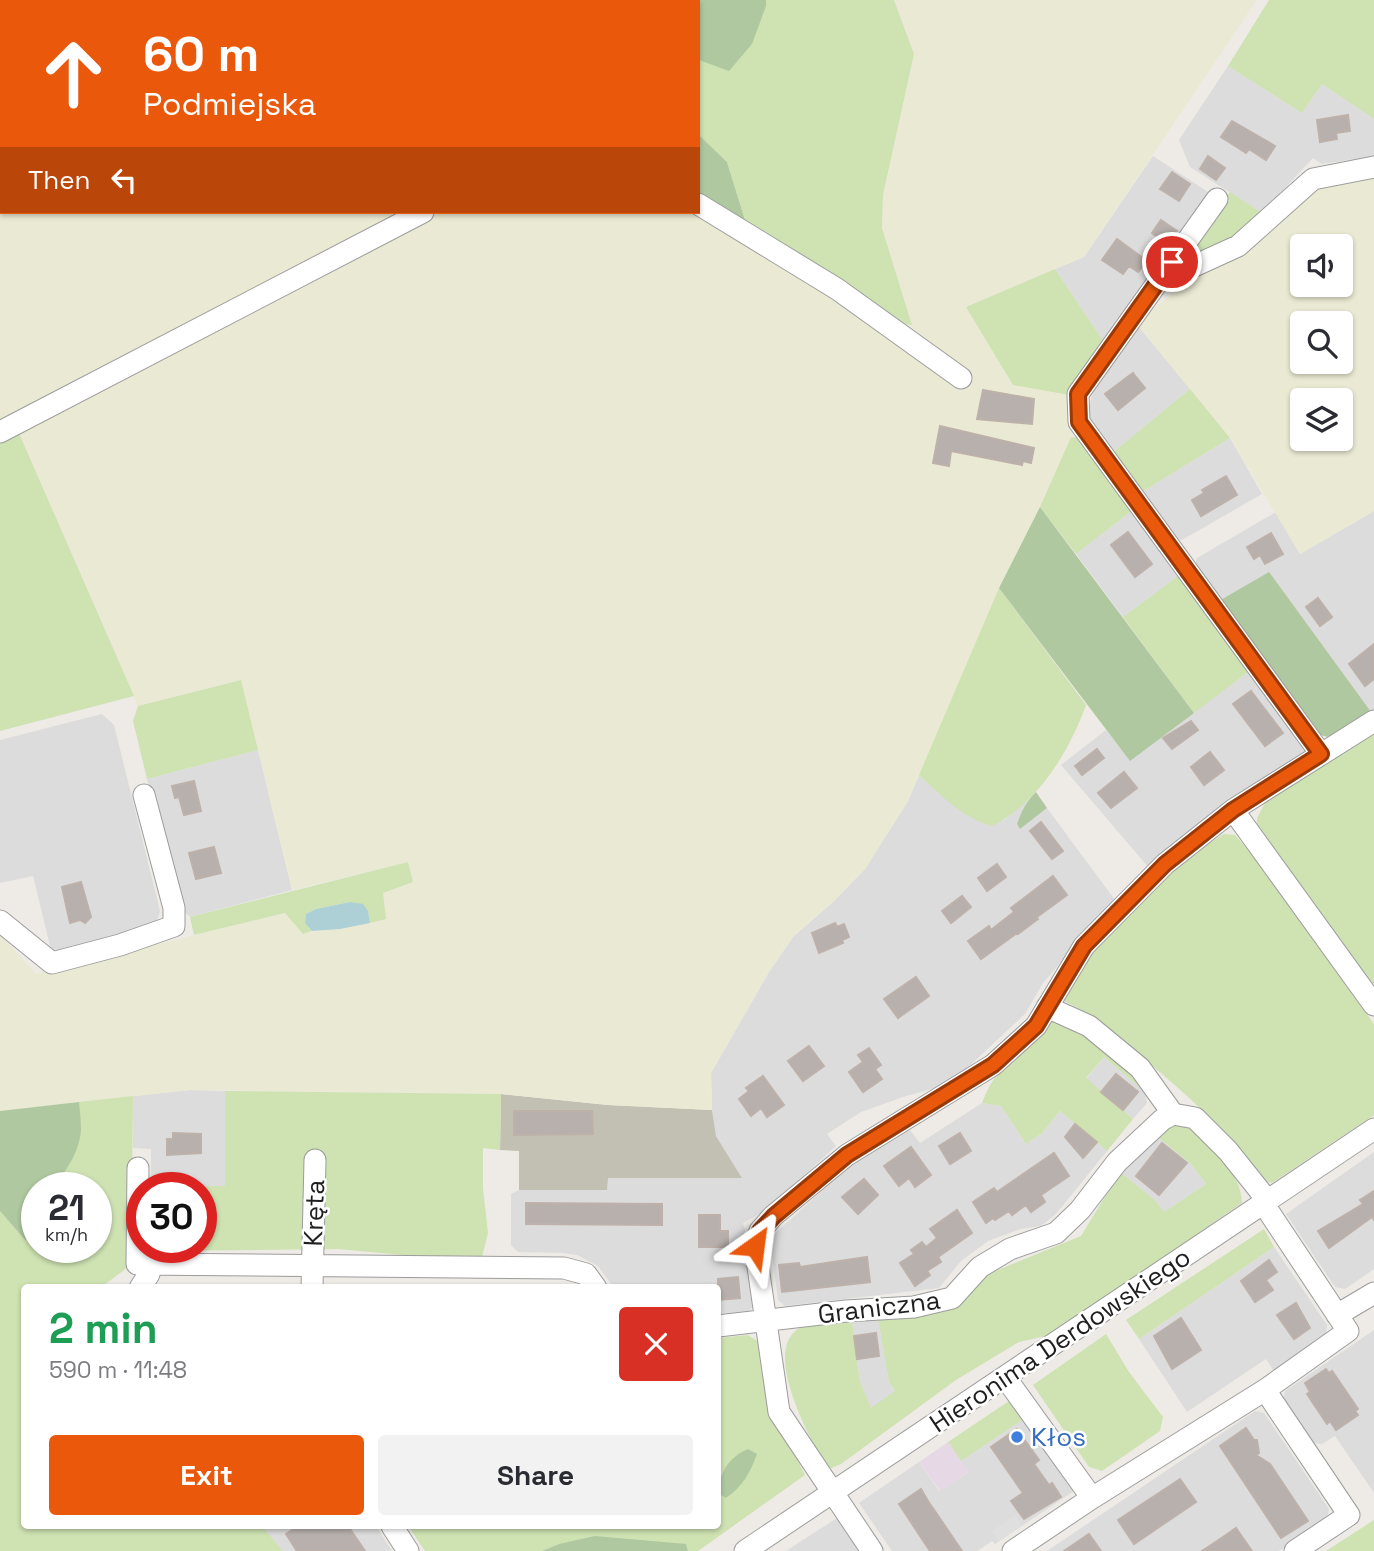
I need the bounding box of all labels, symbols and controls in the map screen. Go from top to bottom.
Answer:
text: 60 m [143,23,259,85]
icon: ahead [28,28,119,119]
text: Podmiejska [143,84,316,124]
icon: left [105,161,143,199]
text: Then [28,163,91,197]
pin [1142,232,1202,292]
map controls [1290,234,1353,451]
button: sound [1290,234,1353,297]
icon: arrive [1153,243,1191,281]
button: search [1290,311,1353,374]
button: layers [1290,388,1353,451]
speed limit sign: 30 [126,1172,217,1263]
street label: Kręta [296,1179,332,1247]
text: 21 [48,1186,85,1230]
position arrow [718,1209,792,1283]
text: km/h [45,1223,88,1246]
street label: Hieronima Derdowskiego [923,1240,1197,1440]
street label: Graniczna [816,1283,942,1331]
text: 2 min [49,1302,158,1355]
button: close [619,1307,693,1381]
text: 590 m · 11:48 [49,1355,187,1385]
place label: Kłos [1031,1420,1086,1454]
marker: Kłos [1009,1429,1025,1445]
button: Exit [49,1435,364,1515]
button: Share [378,1435,693,1515]

